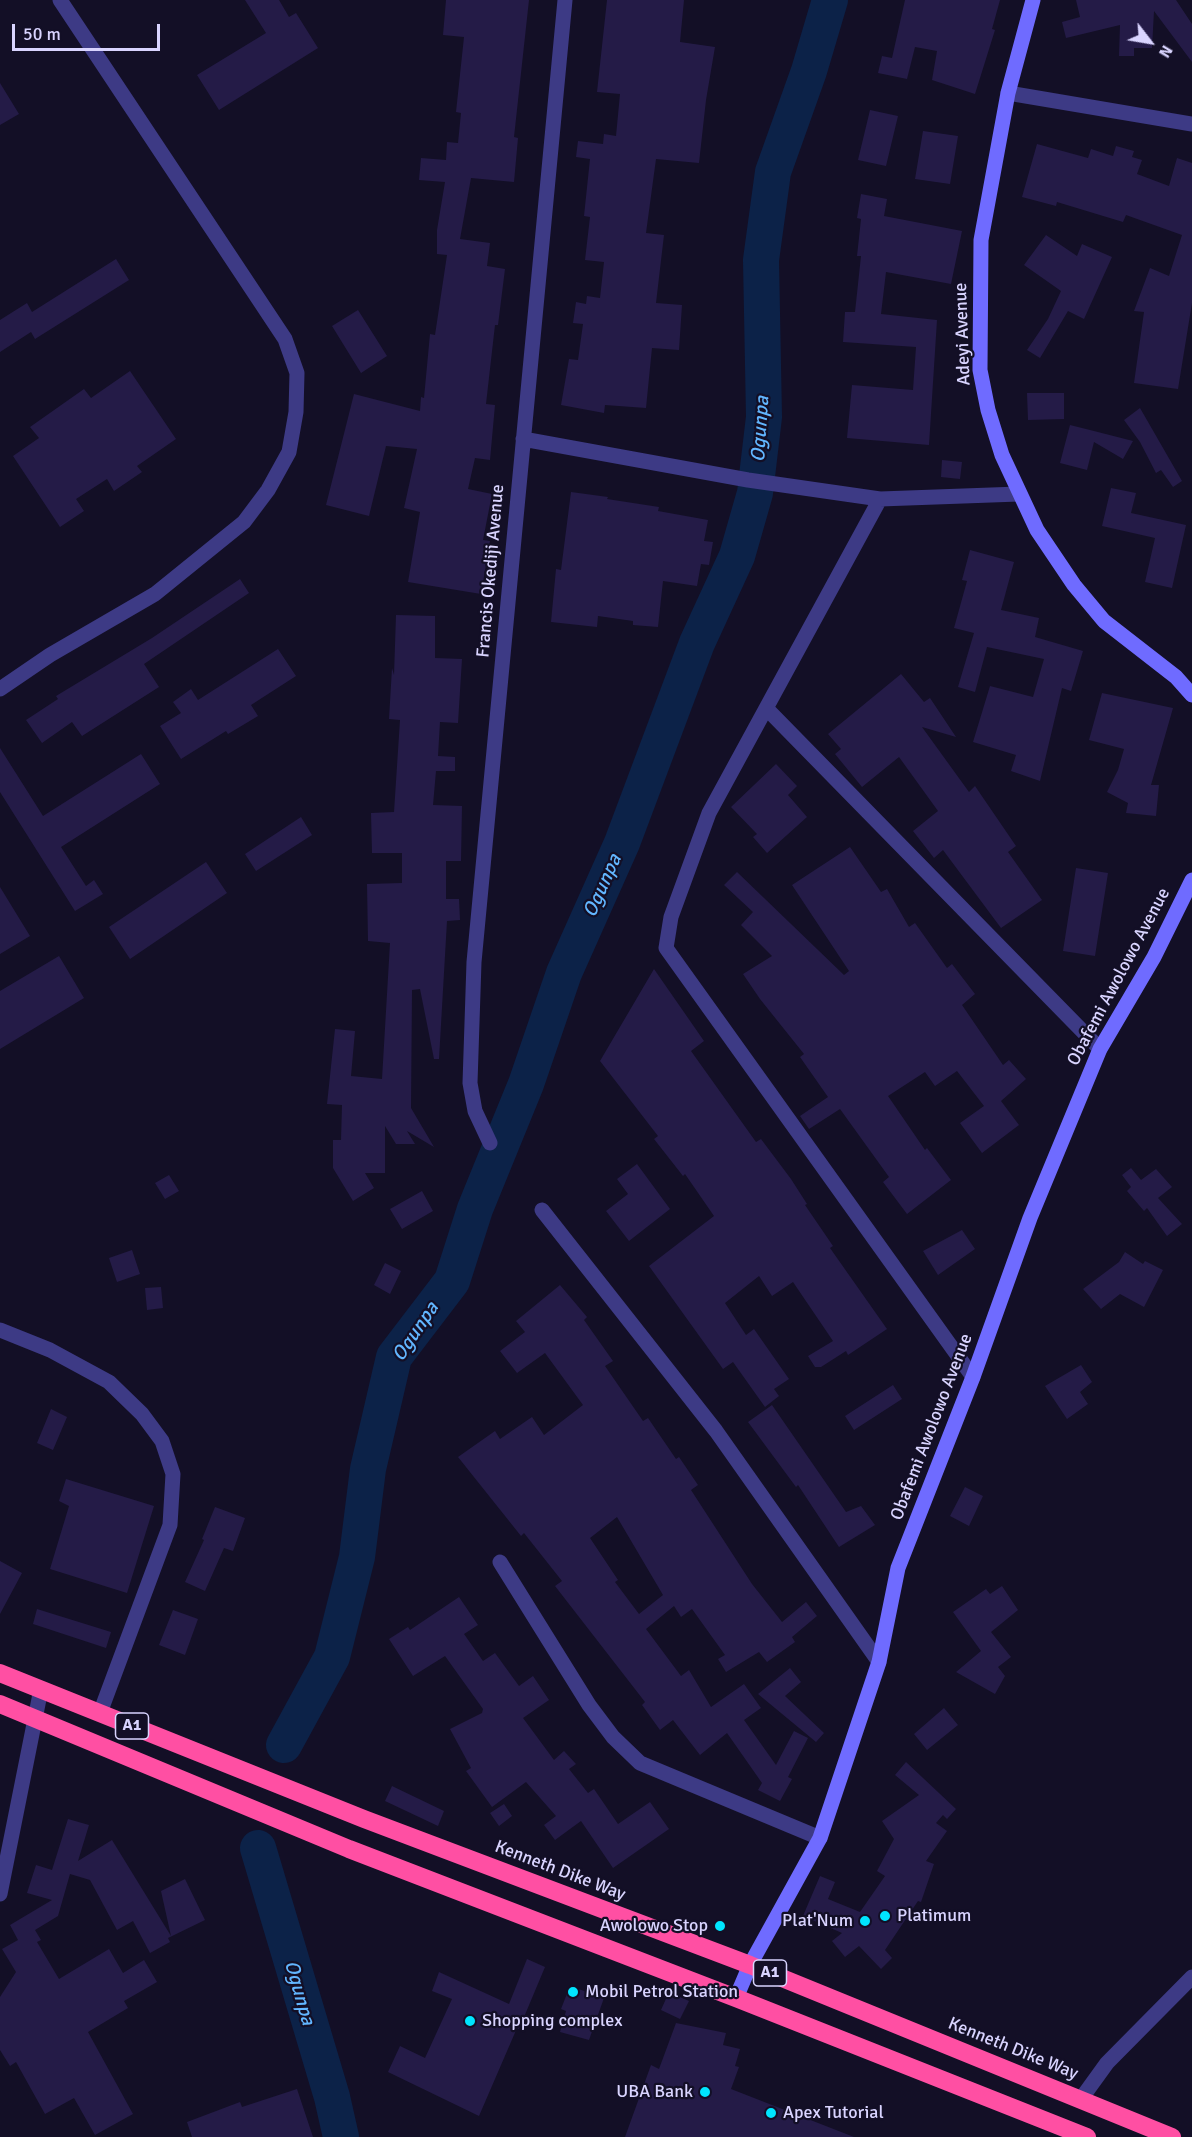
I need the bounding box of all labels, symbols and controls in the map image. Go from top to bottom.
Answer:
scale bar [15,12,164,50]
north arrow [1120,12,1180,72]
text: 50 m [23,23,61,45]
text: N [1154,41,1177,61]
street label: Adeyi Avenue [950,282,976,386]
water label: Ogunpa [747,395,775,463]
street label: Francis Okediji Avenue [473,483,509,659]
water label: Ogunpa [579,851,627,921]
street label: Obafemi Awolowo Avenue [1063,884,1175,1070]
water label: Ogunpa [388,1298,444,1366]
street label: Obafemi Awolowo Avenue [886,1331,978,1523]
road number: A1 [116,1713,148,1739]
street label: Kenneth Dike Way [492,1836,628,1906]
place label: Platimum [897,1905,971,1927]
marker: Platimum [878,1909,892,1923]
place label: Plat'Num [782,1910,853,1932]
marker: Plat'Num [858,1914,872,1928]
place label: Awolowo Stop [600,1915,708,1937]
marker: Awolowo Stop [713,1919,727,1933]
water label: Ogunpa [278,1958,320,2028]
road number: A1 [754,1960,786,1986]
place label: Mobil Petrol Station [585,1981,738,2003]
marker: Mobil Petrol Station [566,1985,580,1999]
place label: Shopping complex [482,2010,622,2032]
street label: Kenneth Dike Way [945,2013,1081,2085]
marker: Shopping complex [463,2014,477,2028]
place label: UBA Bank [616,2081,693,2103]
marker: UBA Bank [698,2085,712,2099]
place label: Apex Tutorial [783,2102,884,2124]
marker: Apex Tutorial [764,2106,778,2120]

